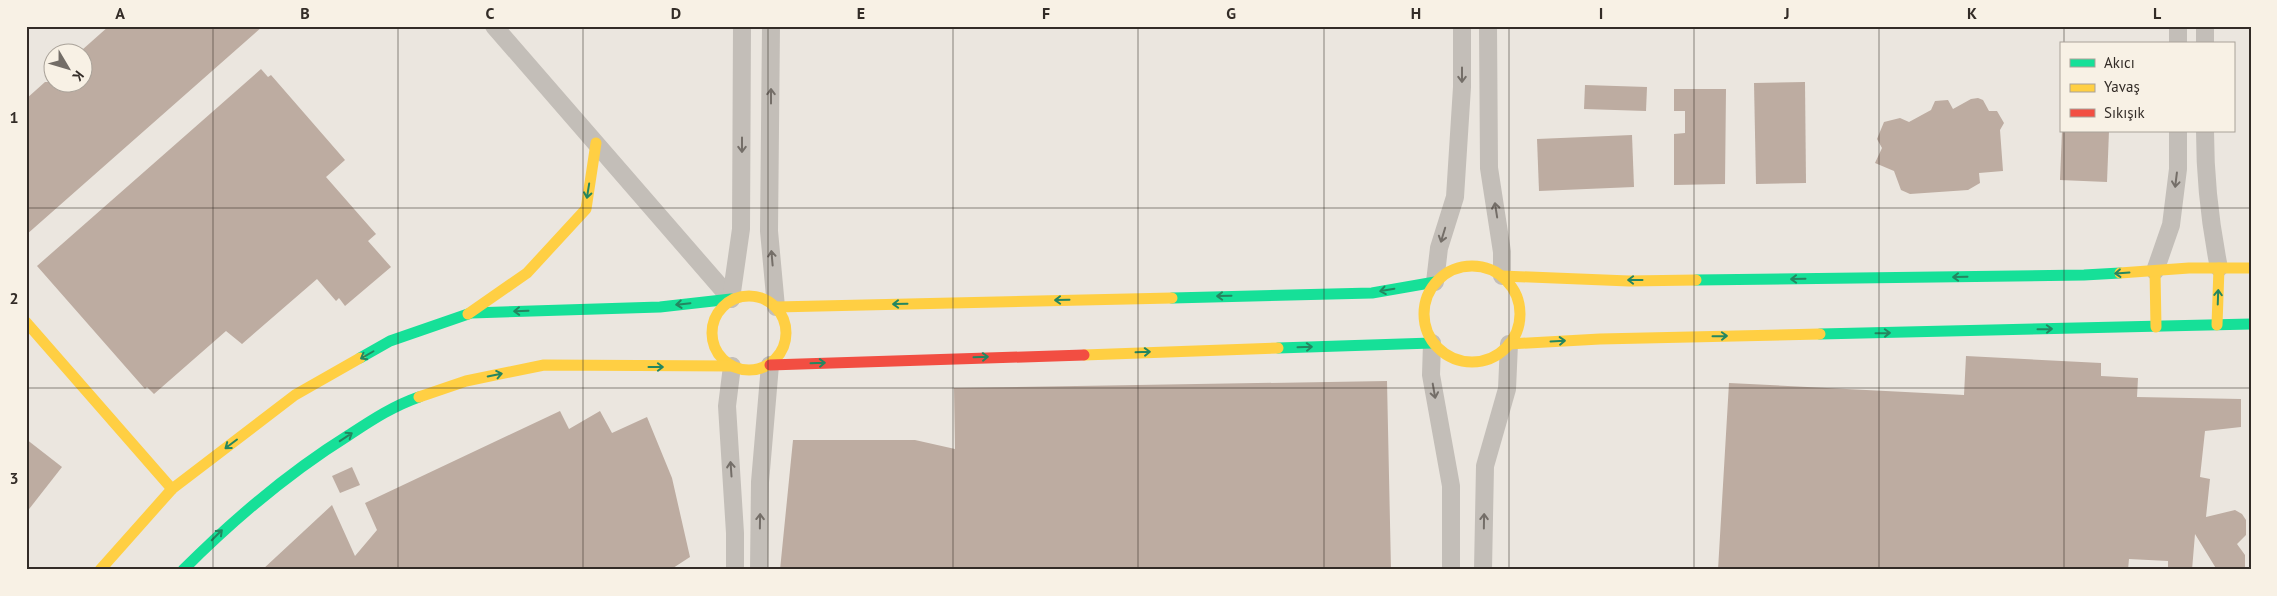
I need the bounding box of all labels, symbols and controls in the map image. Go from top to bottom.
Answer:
text: A [115,3,125,23]
text: B [300,3,310,23]
text: C [486,3,495,23]
text: D [671,3,681,23]
text: E [857,3,865,23]
text: F [1042,3,1050,23]
text: G [1226,3,1236,23]
text: H [1411,3,1421,23]
text: I [1599,3,1603,23]
text: J [1783,3,1790,23]
text: K [1967,3,1977,23]
text: L [2153,3,2162,23]
north arrow [42,42,92,92]
legend [2060,42,2234,132]
text: Akıcı [2104,53,2135,72]
one-way arrow [1457,66,1467,83]
text: K [68,67,88,85]
text: Yavaş [2104,77,2140,96]
one-way arrow [766,88,775,104]
text: Sıkışık [2104,103,2146,122]
text: 1 [9,107,19,127]
one-way arrow [737,136,747,153]
one-way arrow [2171,172,2181,188]
one-way arrow [583,183,593,199]
one-way arrow [1490,202,1500,218]
one-way arrow [1438,227,1448,243]
one-way arrow [767,250,776,266]
one-way arrow [2115,268,2131,277]
one-way arrow [1952,272,1968,282]
one-way arrow [1790,274,1806,283]
one-way arrow [1627,275,1644,285]
one-way arrow [1379,286,1395,296]
text: 2 [9,288,19,308]
one-way arrow [2213,289,2223,305]
one-way arrow [1217,291,1233,301]
one-way arrow [1054,295,1070,305]
one-way arrow [675,299,691,309]
one-way arrow [892,299,908,308]
one-way arrow [513,307,529,316]
one-way arrow [2037,324,2053,334]
one-way arrow [1874,328,1891,338]
one-way arrow [1712,332,1728,341]
one-way arrow [1550,337,1566,346]
one-way arrow [1297,342,1313,352]
one-way arrow [1134,347,1151,357]
one-way arrow [360,350,374,360]
one-way arrow [972,352,988,362]
one-way arrow [810,358,826,367]
one-way arrow [648,362,664,372]
one-way arrow [486,370,502,379]
one-way arrow [1430,383,1440,399]
one-way arrow [339,432,353,442]
one-way arrow [224,439,238,449]
one-way arrow [726,461,735,477]
text: 3 [9,468,19,488]
one-way arrow [755,513,765,530]
one-way arrow [1479,513,1489,530]
one-way arrow [211,530,223,542]

